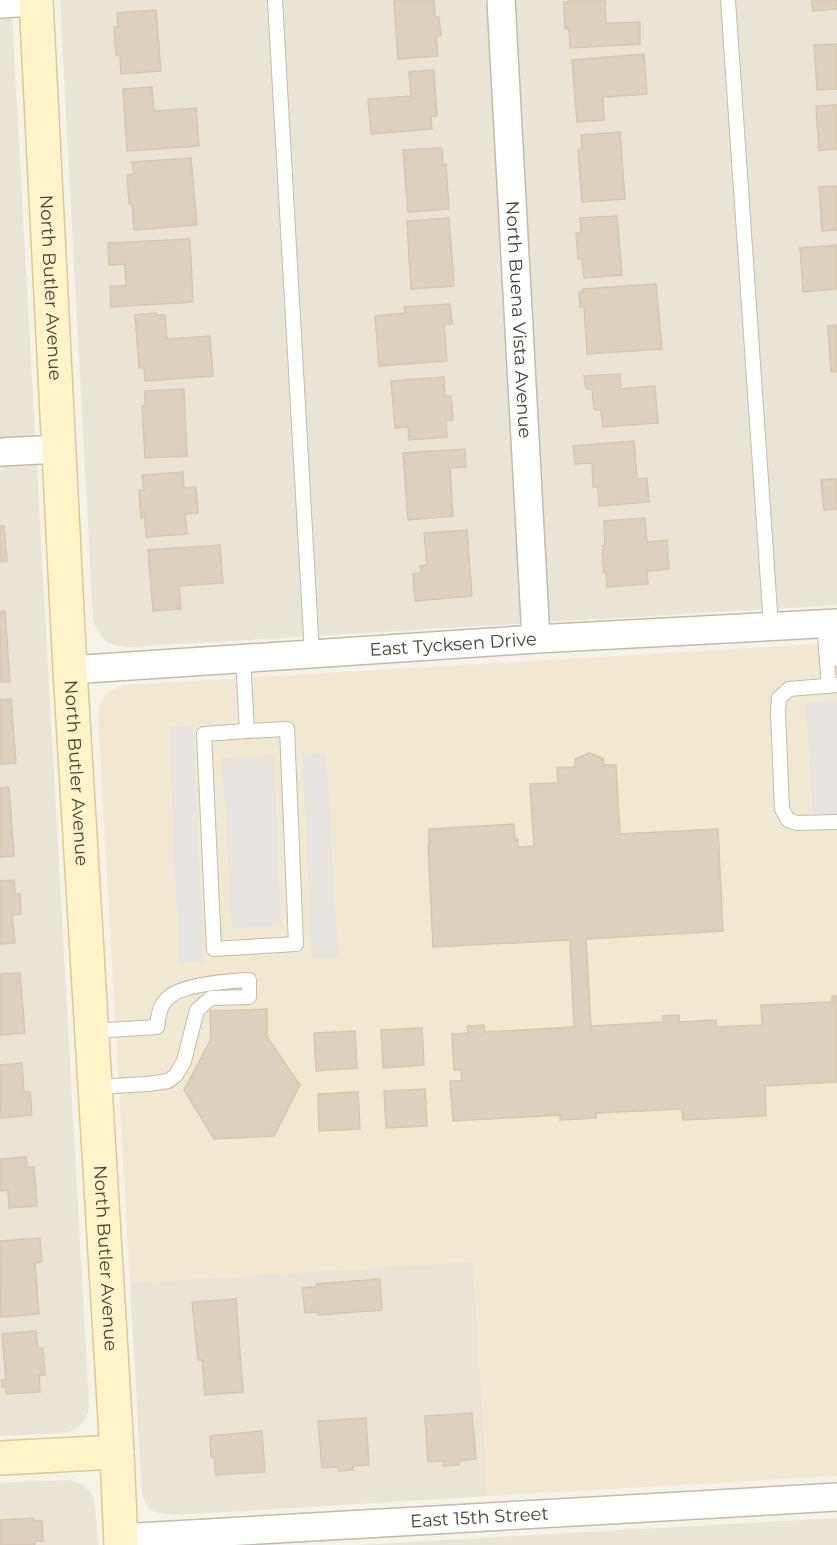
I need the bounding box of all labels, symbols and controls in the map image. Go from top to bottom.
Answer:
street label: North Butler Avenue [35,194,66,381]
street label: North Buena Vista Avenue [501,200,536,439]
street label: East Tycksen Drive [369,628,538,661]
street label: North Butler Avenue [60,679,93,867]
street label: North Butler Avenue [89,1164,122,1352]
street label: East 15th Street [410,1503,549,1532]

